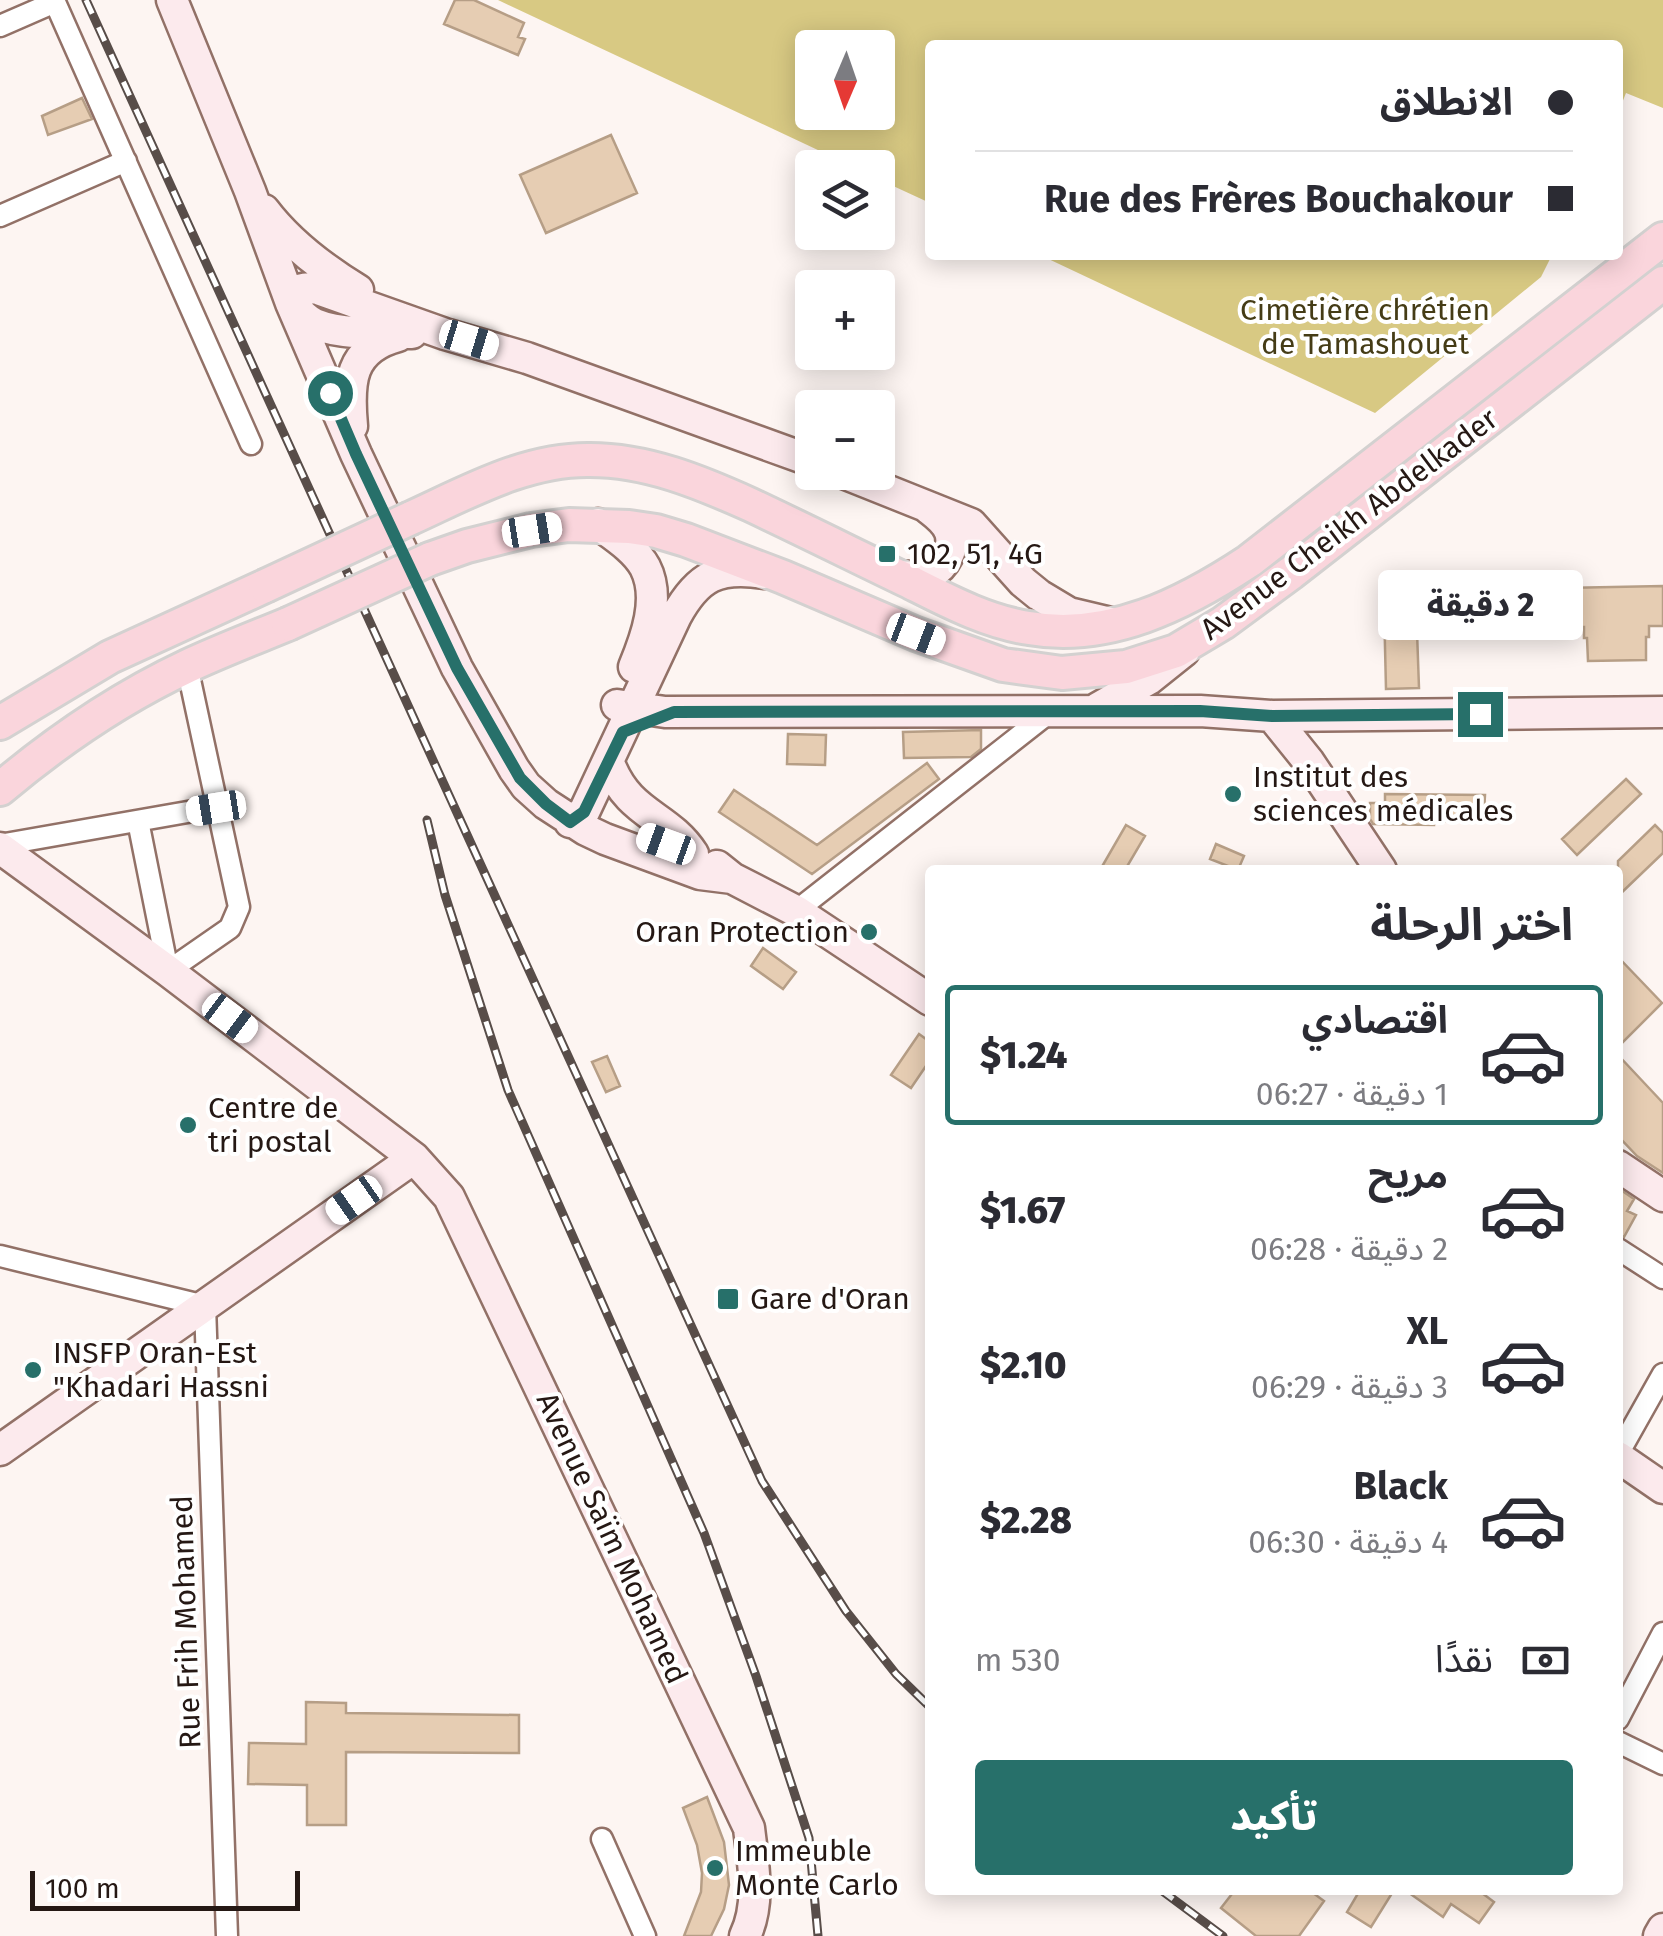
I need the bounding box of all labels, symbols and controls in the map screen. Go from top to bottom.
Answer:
north arrow [795,30,895,130]
map controls [795,30,895,490]
text: الانطلاق [1380,79,1513,125]
button: layers [795,150,895,250]
text: Rue des Frères Bouchakour [1044,176,1513,222]
button: + [795,270,895,370]
park label: Cimetière chrétien de Tamashouet [1240,292,1490,362]
car [436,317,502,363]
route start [308,371,353,416]
button: − [795,390,895,490]
street label: Avenue Cheikh Abdelkader [1193,400,1505,647]
car [500,510,564,550]
place label: 102, 51, 4G [907,536,1043,572]
marker: 102, 51, 4G [876,543,898,565]
callout: 2 دقيقة [1378,569,1582,639]
text: 2 دقيقة [1427,586,1534,624]
car [883,609,949,659]
route end [1458,692,1503,737]
place label: Institut des sciences médicales [1253,759,1513,829]
marker: Institut des sciences médicales [1222,783,1244,805]
car [184,788,248,828]
car [633,820,699,868]
text: اختر الرحلة [1370,898,1573,952]
place label: Oran Protection [635,914,849,950]
marker: Oran Protection [858,921,880,943]
car [197,988,263,1048]
text: اقتصادي [1302,997,1448,1043]
icon: car [1478,1010,1568,1100]
text: $1.24 [980,1032,1067,1078]
text: 1 دقيقة · 06:27 [1256,1075,1448,1113]
place label: Centre de tri postal [208,1090,338,1160]
marker: Centre de tri postal [177,1114,199,1136]
text: مريح [1368,1152,1448,1198]
icon: car [1478,1165,1568,1255]
car [321,1171,387,1229]
text: $1.67 [980,1187,1065,1233]
text: 2 دقيقة · 06:28 [1250,1230,1448,1268]
place label: Gare d'Oran [750,1281,910,1317]
marker: Gare d'Oran [715,1286,741,1312]
text: XL [1406,1308,1448,1354]
icon: car [1478,1320,1568,1410]
place label: INSFP Oran-Est "Khadari Hassni [53,1335,269,1405]
text: $2.10 [980,1342,1066,1388]
marker: INSFP Oran-Est "Khadari Hassni [22,1359,44,1381]
text: 3 دقيقة · 06:29 [1251,1368,1448,1406]
street label: Avenue Saïm Mohamed [529,1387,695,1689]
text: Black [1353,1463,1448,1509]
icon: car [1478,1475,1568,1565]
street label: Rue Frih Mohamed [164,1494,208,1750]
text: $2.28 [980,1497,1072,1543]
text: 4 دقيقة · 06:30 [1248,1523,1448,1561]
icon: cash [1518,1633,1573,1688]
text: نقدًا [1435,1636,1493,1682]
text: 530 m [975,1641,1061,1679]
button: تأكيد [975,1760,1573,1875]
place label: Immeuble Monte Carlo [735,1833,899,1903]
marker: Immeuble Monte Carlo [704,1857,726,1879]
scale bar [30,1866,300,1910]
text: 100 m [45,1872,120,1905]

